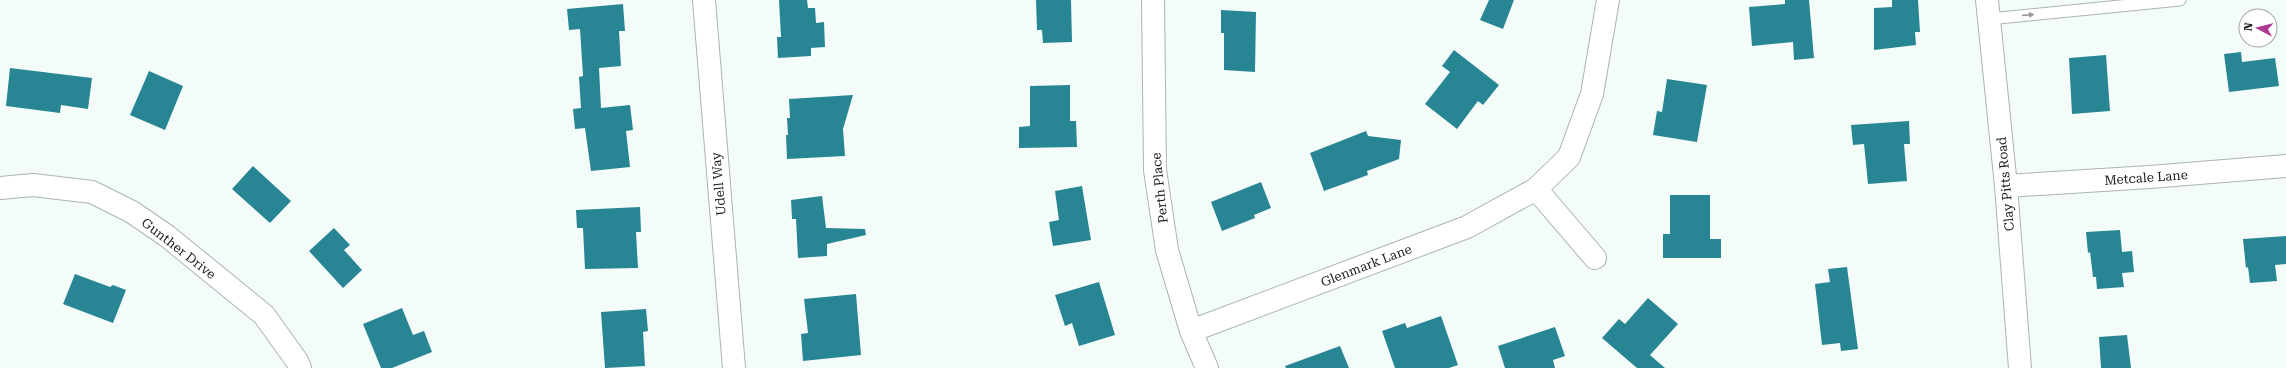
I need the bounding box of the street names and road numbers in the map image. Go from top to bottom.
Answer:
street label: Clay Pitts Road [1994,135,2017,232]
street label: Udell Way [708,151,729,216]
street label: Perth Place [1148,152,1171,224]
street label: Metcale Lane [2104,167,2188,188]
street label: Gunther Drive [139,215,219,282]
street label: Glenmark Lane [1319,241,1414,290]

